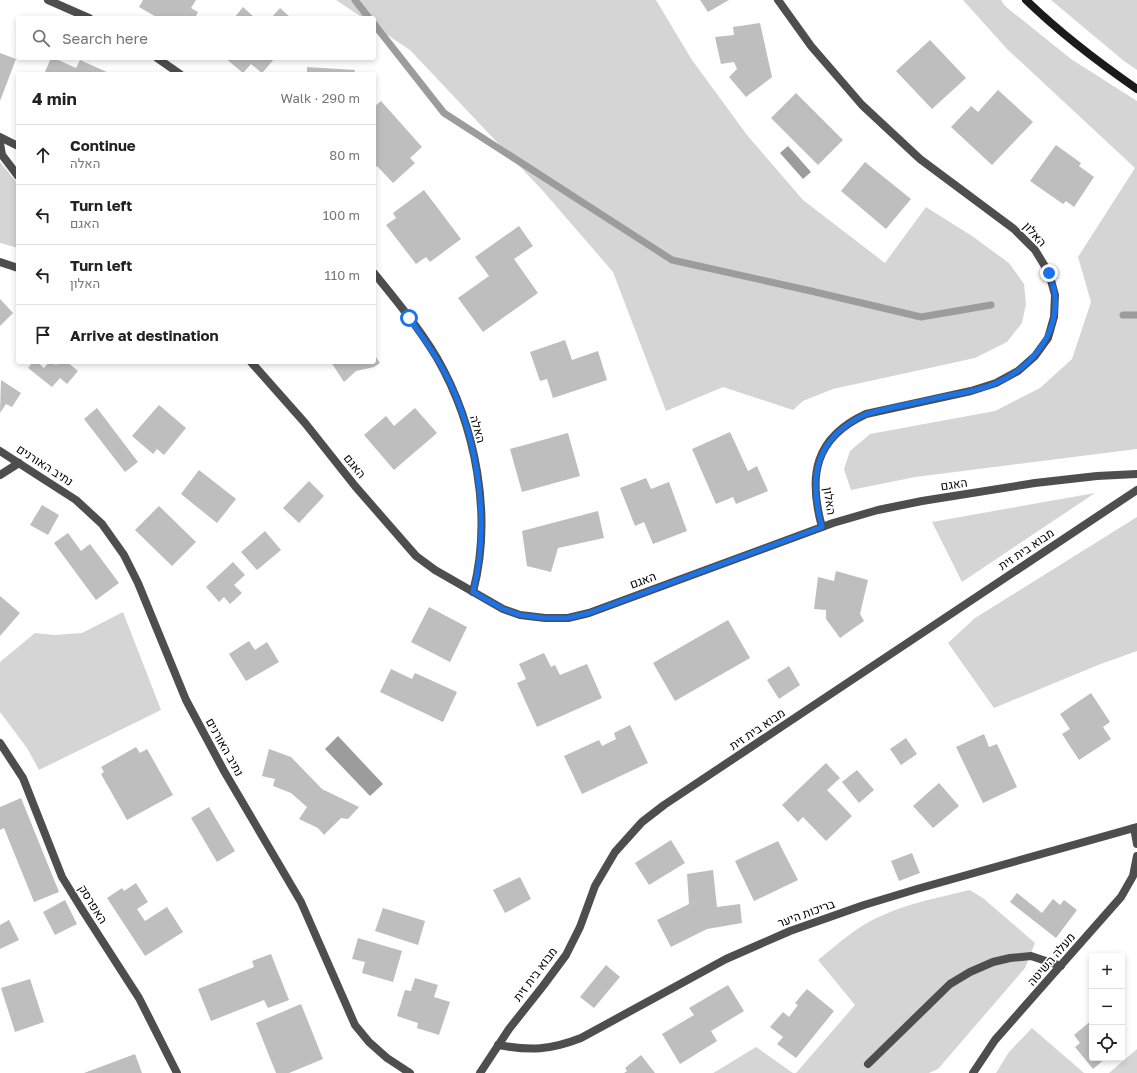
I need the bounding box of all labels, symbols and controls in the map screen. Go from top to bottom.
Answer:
search box [16,16,376,60]
icon: search [30,27,52,49]
text: Search here [62,29,148,47]
text: 4 min [32,88,77,109]
text: Walk · 290 m [281,90,360,106]
text: Continue [70,136,136,154]
icon: ahead [32,144,54,166]
text: 80 m [329,147,360,163]
text: האלה [70,155,100,171]
text: Turn left [70,196,132,214]
icon: left [32,204,54,226]
text: 100 m [323,207,360,223]
text: האגם [70,215,99,231]
street label: האלון [1020,219,1050,249]
text: Turn left [70,256,132,274]
icon: left [32,264,54,286]
route end [1040,264,1058,282]
text: 110 m [325,267,360,283]
text: האלון [70,275,100,291]
route start [400,309,418,327]
icon: arrive [32,324,54,346]
text: Arrive at destination [70,326,219,344]
street label: האלה [467,413,489,445]
street label: נתיב האורנים [14,441,76,489]
street label: האגם [341,451,369,481]
street label: האגם [939,474,969,494]
street label: האלון [821,486,839,516]
street label: מבוא בית זית [995,525,1057,573]
street label: האגם [628,568,658,592]
street label: מבוא בית זית [726,705,788,753]
street label: נתיב האורנים [203,715,247,779]
street label: האפרסק [75,882,111,926]
street label: בריכות היער [775,895,837,930]
street label: מעלה השיטה [1024,929,1078,989]
street label: מבוא בית זית [510,944,560,1004]
map controls [1089,953,1125,1061]
button: + [1089,953,1125,989]
button: − [1089,989,1125,1025]
button: locate [1089,1025,1125,1061]

